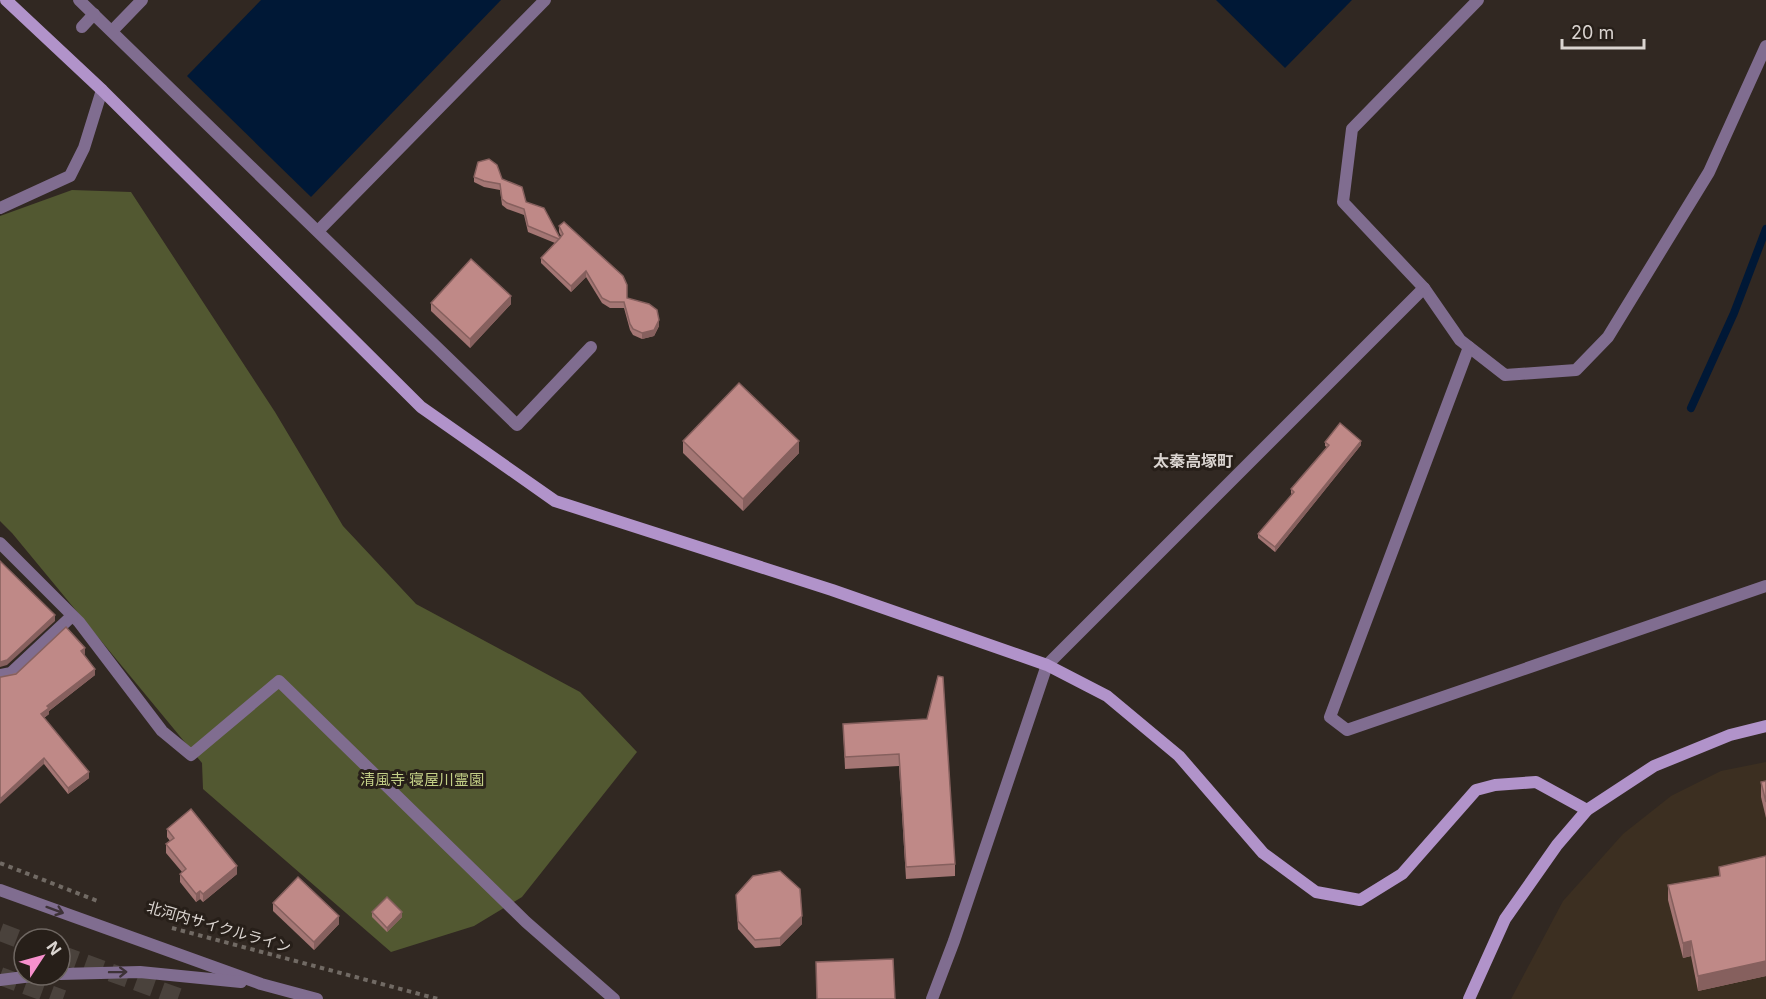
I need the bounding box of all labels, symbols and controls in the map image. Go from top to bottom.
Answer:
scale bar [1562,12,1644,50]
text: 20 m [1571,22,1614,43]
district label: 太秦高塚町 [1153,451,1233,471]
park label: 清風寺 寝屋川霊園 [360,770,484,789]
street label: 北河内サイクルライン [145,897,293,957]
one-way arrow [45,906,64,917]
north arrow [12,927,72,987]
text: N [42,937,66,959]
one-way arrow [108,967,128,978]

